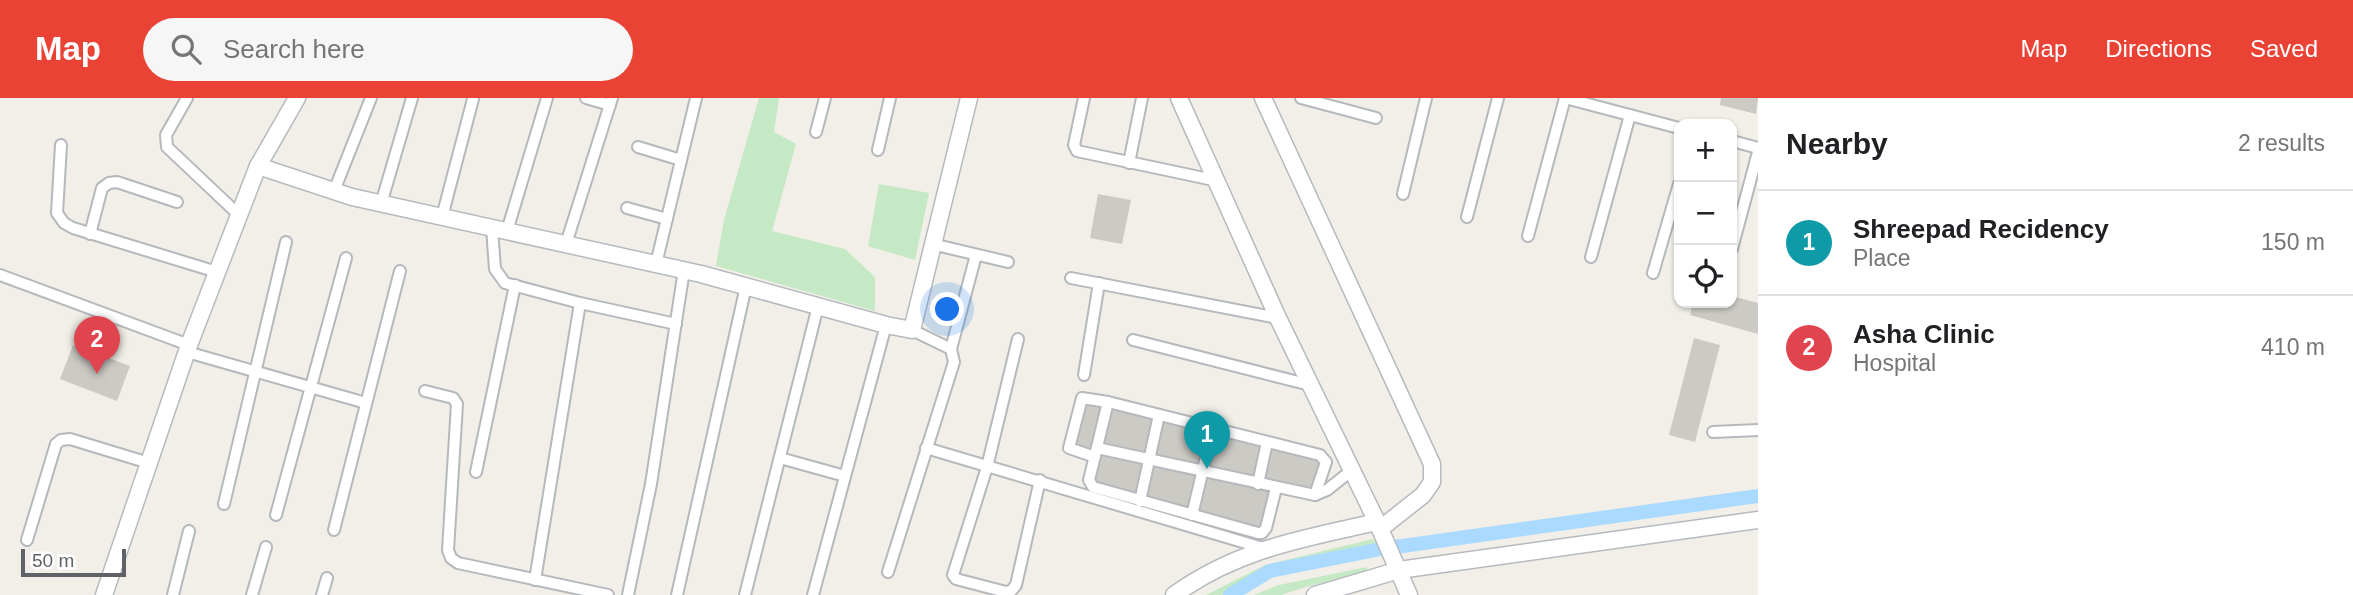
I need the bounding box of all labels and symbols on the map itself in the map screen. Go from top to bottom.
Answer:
your location [930,292,964,326]
pin: 2 [74,316,120,374]
pin: 1 [1184,411,1230,469]
scale bar [21,546,126,578]

